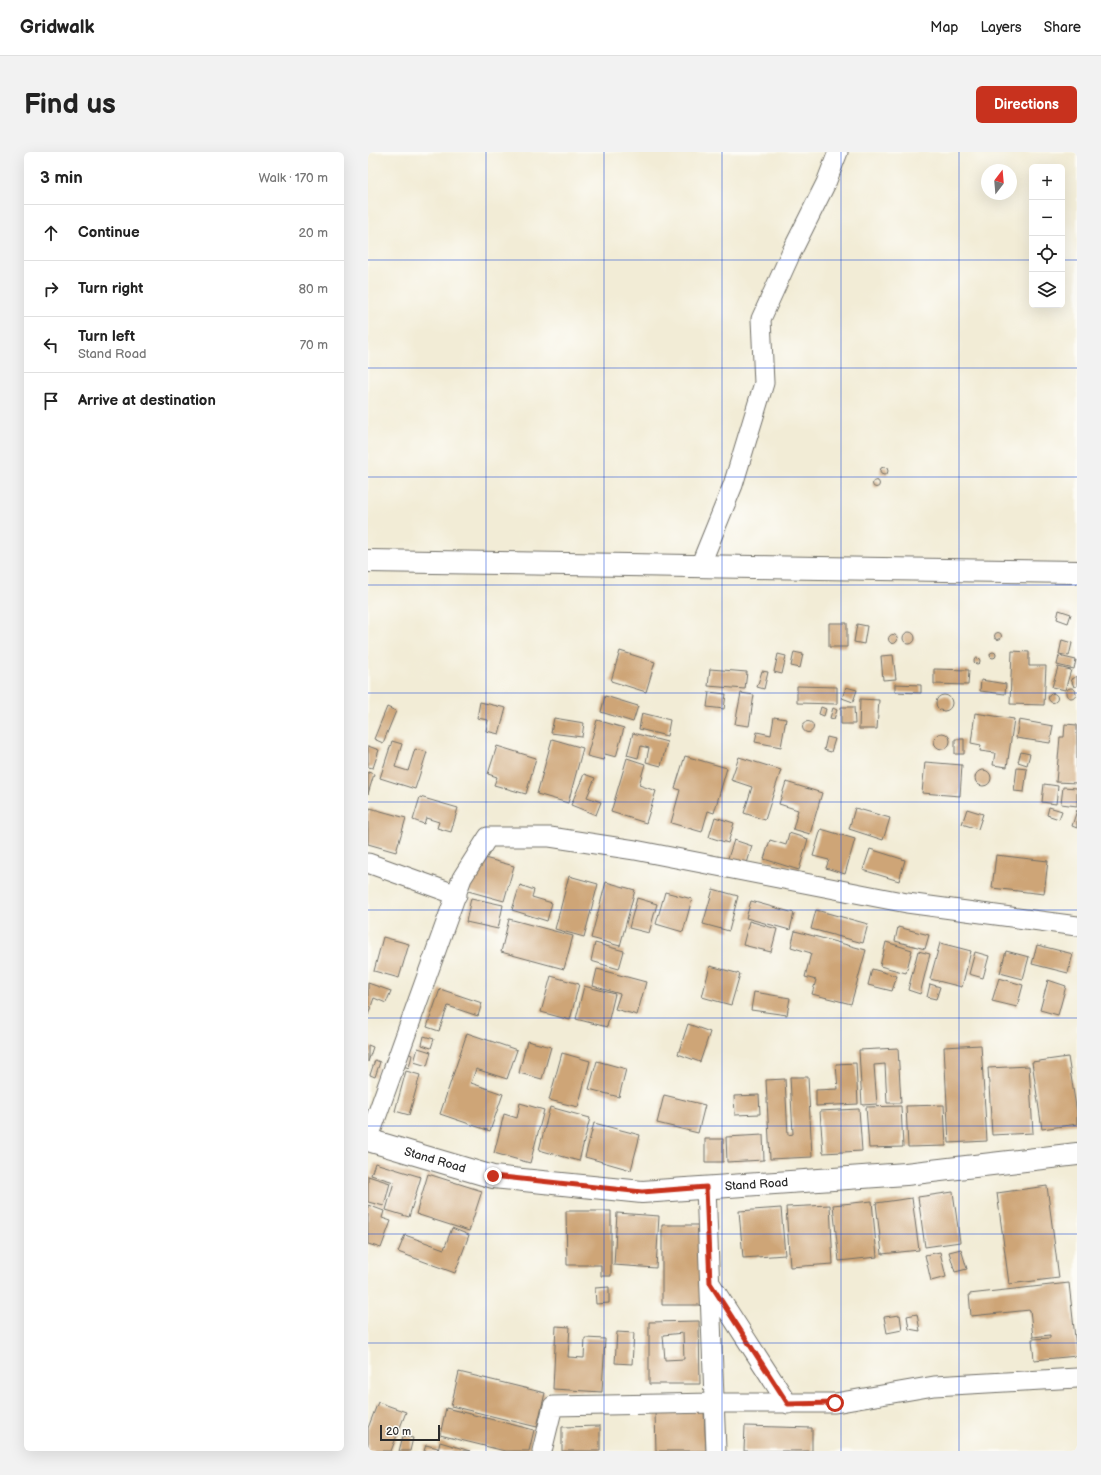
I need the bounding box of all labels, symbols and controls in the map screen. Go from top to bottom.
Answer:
text: Gridwalk [20,16,95,39]
text: Map [930,19,958,36]
text: Layers [980,19,1022,36]
text: Share [1044,19,1081,36]
button: Directions [976,86,1077,123]
text: Find us [24,88,116,121]
north arrow [981,164,1017,200]
map controls [1029,164,1065,308]
button: + [1029,164,1065,200]
text: 3 min [40,168,83,188]
text: Walk · 170 m [258,170,328,186]
button: − [1029,200,1065,236]
icon: ahead [40,222,62,244]
text: Continue [78,223,140,242]
text: 20 m [298,225,328,241]
button: locate [1029,236,1065,272]
button: layers [1029,272,1065,308]
icon: right [40,278,62,300]
text: Turn right [78,279,143,298]
text: 80 m [299,281,328,297]
text: Turn left [78,327,135,346]
icon: left [40,334,62,356]
text: 70 m [300,337,328,353]
text: Stand Road [78,346,147,362]
icon: arrive [40,390,62,412]
text: Arrive at destination [78,391,216,410]
street label: Stand Road [402,1144,468,1177]
route end [484,1167,502,1185]
street label: Stand Road [725,1175,789,1194]
route start [826,1394,844,1412]
scale bar [380,1423,440,1442]
text: 20 m [386,1425,411,1438]

